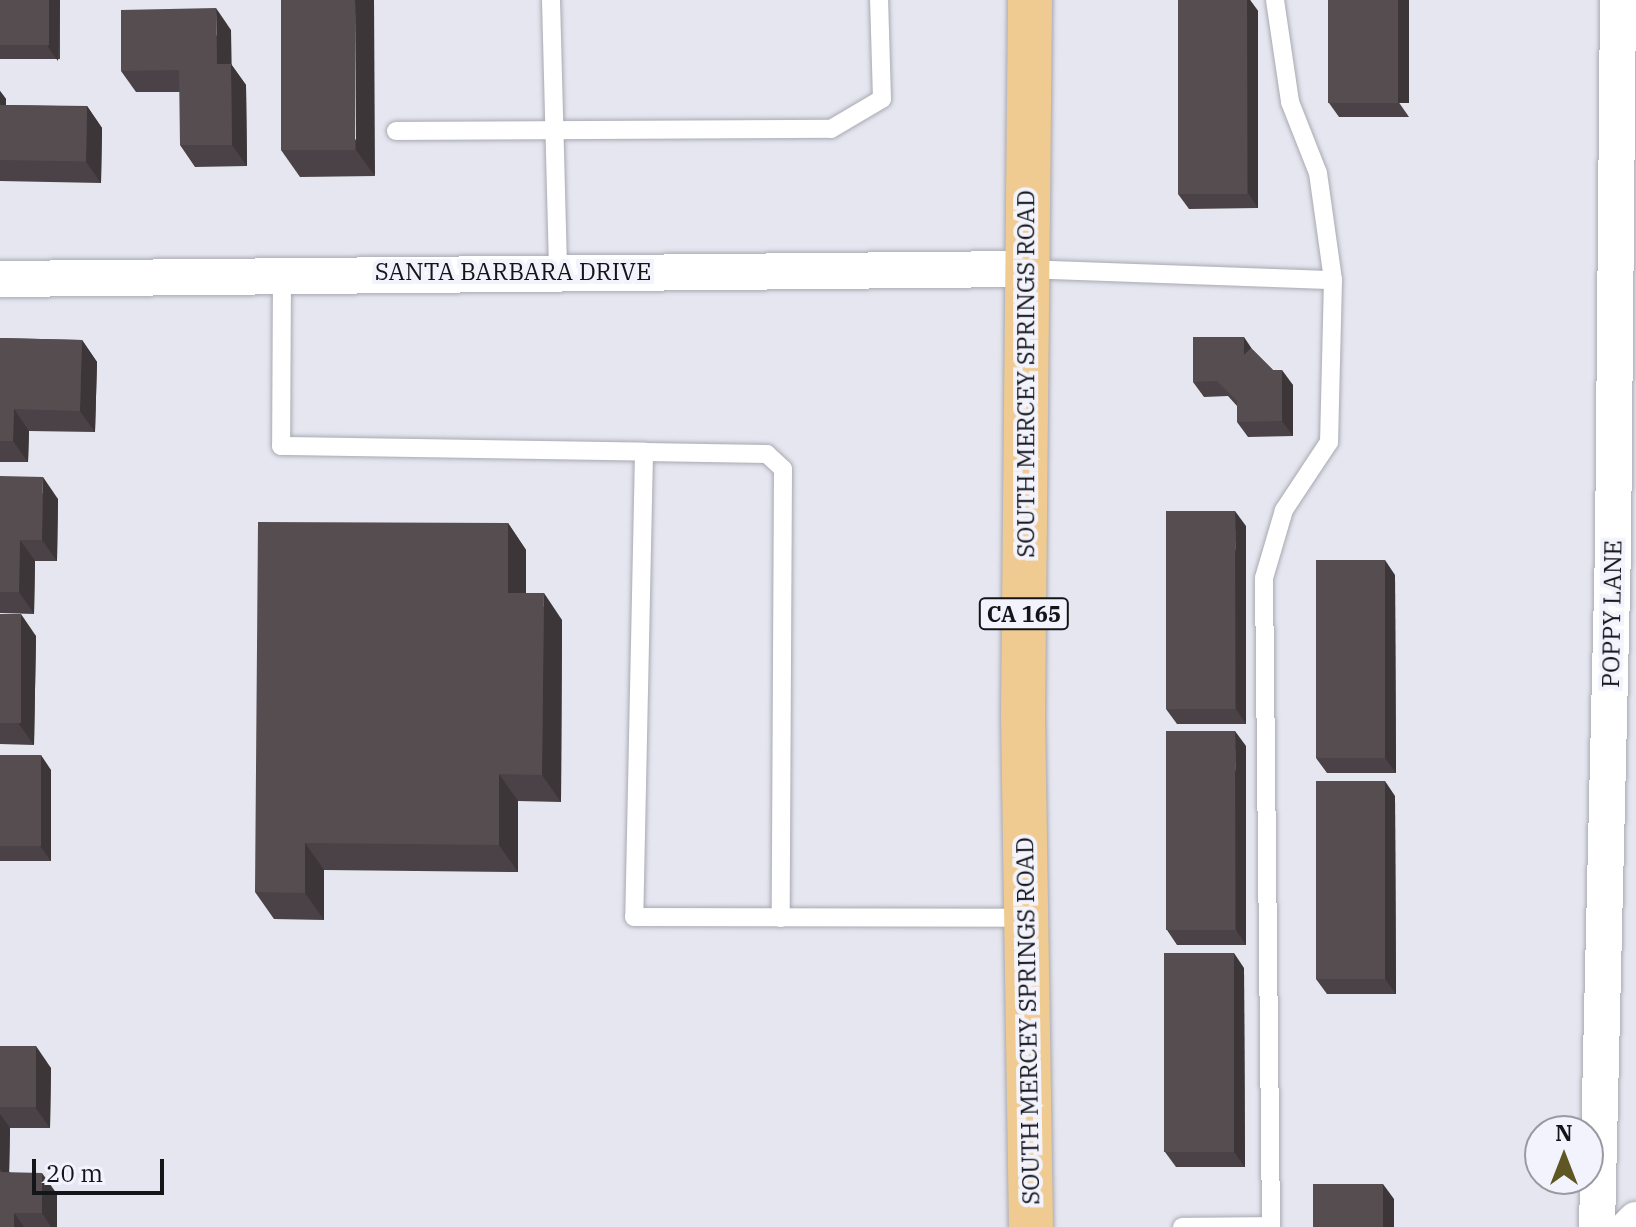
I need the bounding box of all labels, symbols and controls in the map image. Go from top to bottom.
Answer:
street label: SOUTH MERCEY SPRINGS ROAD [1012,190,1040,558]
street label: SANTA BARBARA DRIVE [375,258,651,286]
street label: POPPY LANE [1596,540,1628,688]
road number: CA 165 [978,596,1070,632]
street label: SOUTH MERCEY SPRINGS ROAD [1010,837,1046,1205]
north arrow [1524,1115,1604,1195]
text: N [1555,1118,1573,1147]
scale bar [36,1143,168,1193]
text: 20 m [46,1157,103,1189]

